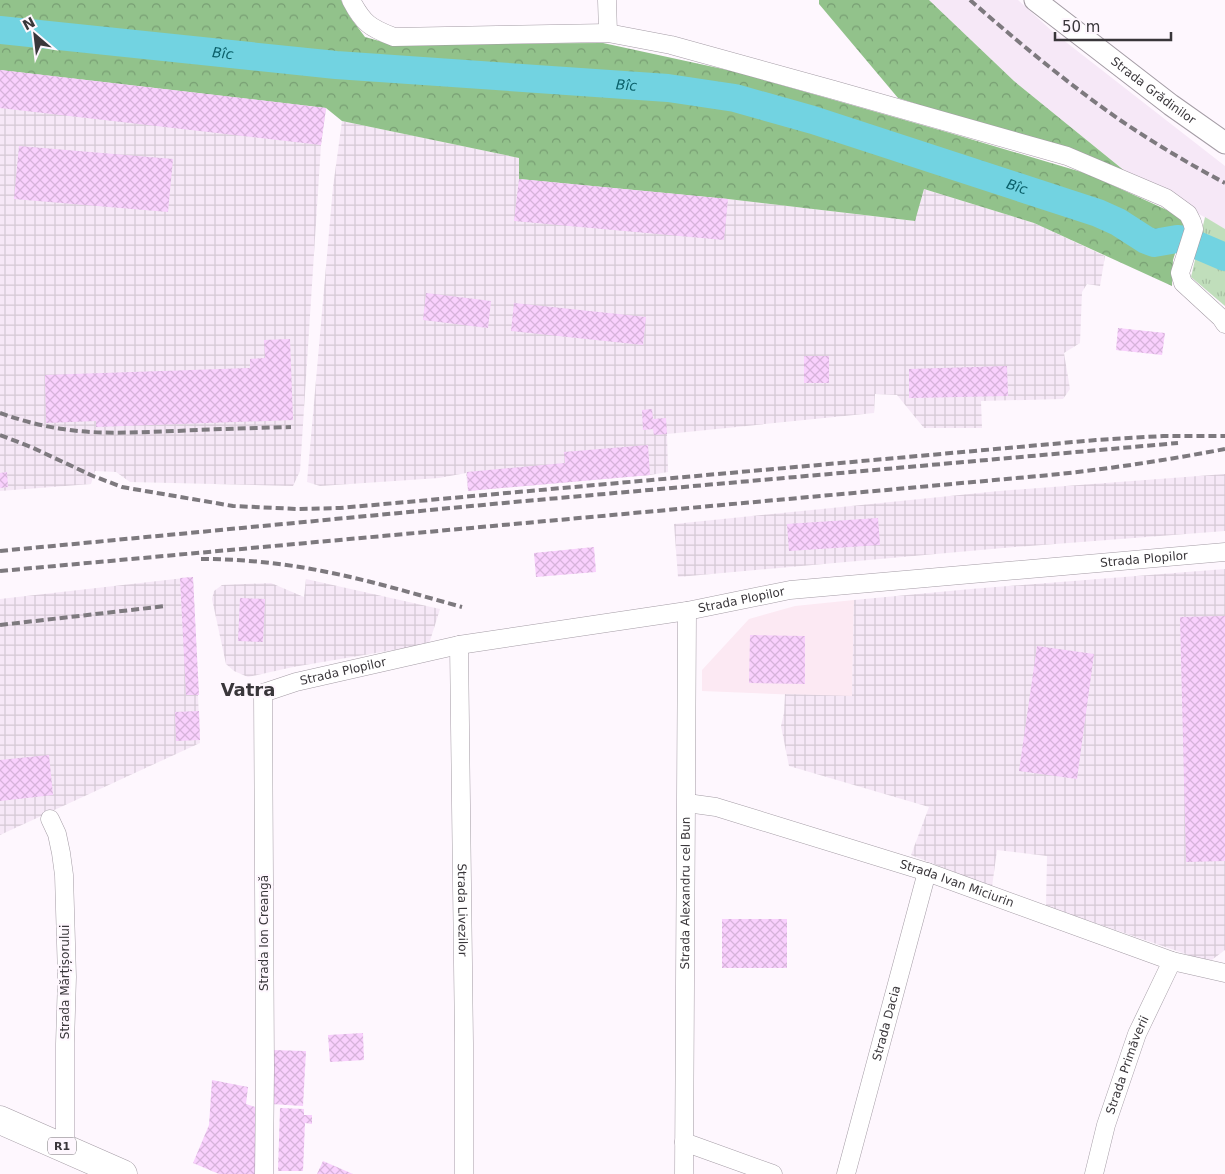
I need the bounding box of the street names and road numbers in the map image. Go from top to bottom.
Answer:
street label: Strada Grădinilor [1108,54,1198,127]
street label: Strada Plopilor [1100,548,1189,570]
street label: Strada Plopilor [697,584,786,616]
street label: Strada Plopilor [299,655,388,688]
street label: Strada Alexandru cel Bun [678,817,693,969]
street label: Strada Ivan Miciurin [898,857,1016,910]
street label: Strada Livezilor [455,863,470,957]
street label: Strada Ion Creangă [257,875,271,991]
street label: Strada Mărțișorului [58,925,72,1039]
street label: Strada Dacia [870,984,903,1063]
street label: Strada Primăverii [1103,1013,1152,1116]
road number: R1 [48,1138,76,1154]

